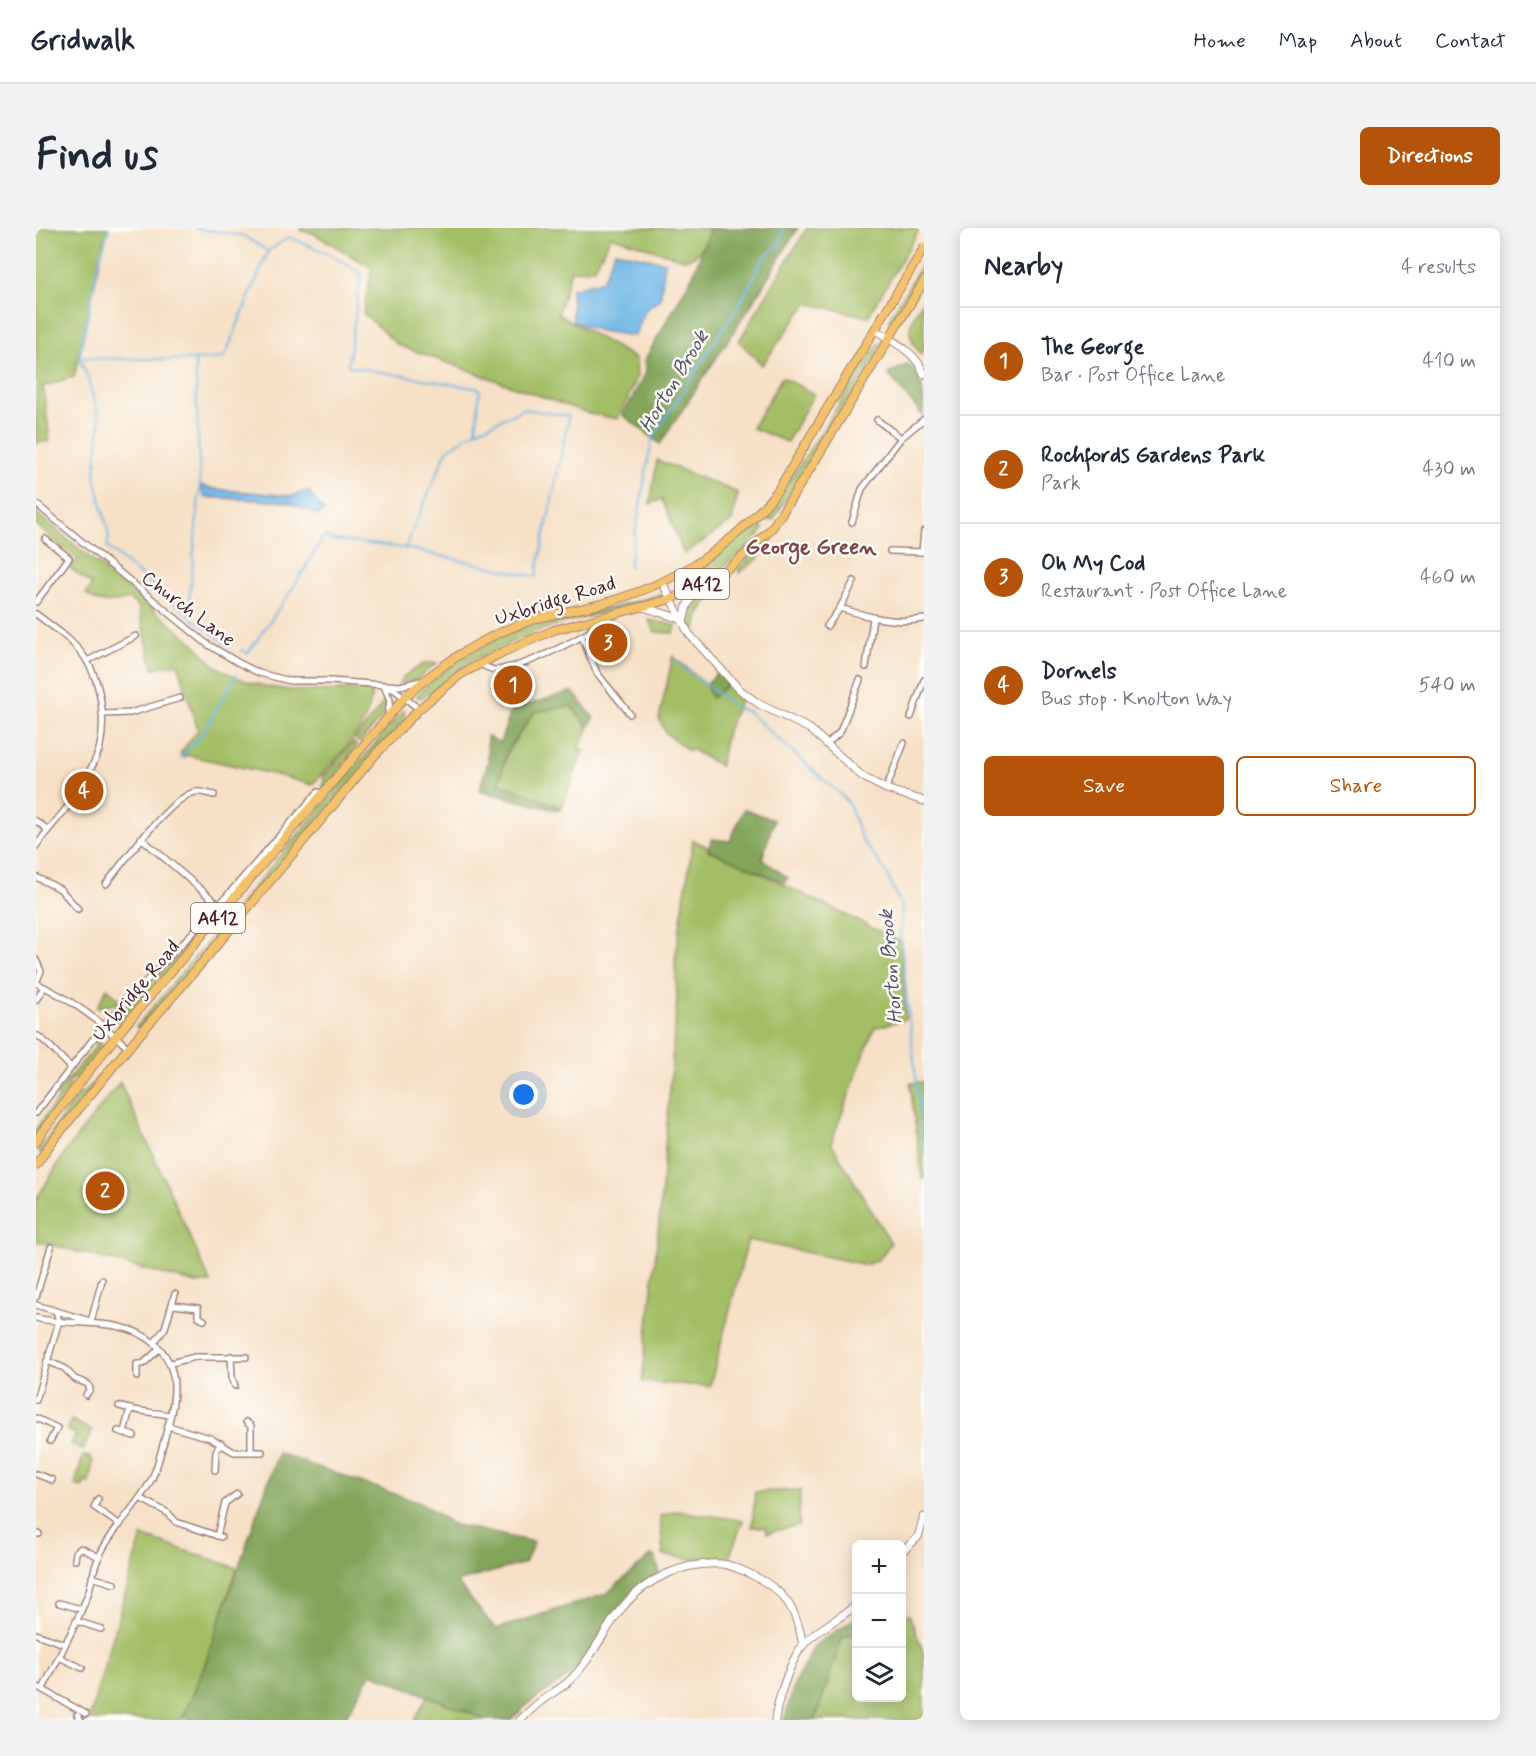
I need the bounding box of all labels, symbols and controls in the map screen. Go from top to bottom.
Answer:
text: Gridwalk [30,23,135,60]
text: Home [1194,27,1246,55]
text: Map [1279,27,1317,55]
text: About [1350,27,1402,55]
text: Contact [1435,27,1506,55]
button: Directions [1360,127,1500,185]
text: Find us [36,129,158,184]
text: Nearby [984,250,1063,284]
text: 4 results [1401,254,1476,281]
water label: Horton Brook [632,324,716,438]
text: The George [1041,334,1144,362]
text: 1 [999,348,1008,375]
text: 410 m [1422,348,1476,375]
text: Bar · Post Office Lane [1041,362,1225,389]
text: Rochfords Gardens Park [1041,442,1265,470]
text: 2 [999,456,1008,483]
text: 430 m [1423,456,1476,483]
text: Park [1041,470,1081,497]
district label: George Green [746,534,877,565]
text: Oh My Cod [1041,550,1145,578]
text: 3 [999,564,1008,591]
text: 460 m [1420,564,1476,591]
street label: Church Lane [135,565,241,654]
road number: A412 [675,569,729,599]
street label: Uxbridge Road [492,570,620,635]
text: Restaurant · Post Office Lane [1041,578,1287,605]
pin: 3 [588,620,628,666]
text: Dornels [1041,658,1117,686]
pin: 1 [494,662,532,708]
text: 4 [998,672,1009,699]
text: 540 m [1419,672,1476,699]
text: Bus stop · Knolton Way [1041,686,1232,713]
button: Save [984,756,1224,816]
button: Share [1236,756,1476,816]
pin: 4 [64,768,104,814]
road number: A412 [191,903,245,933]
water label: Horton Brook [872,907,910,1025]
street label: Uxbridge Road [86,934,188,1049]
your location [509,1080,538,1109]
pin: 2 [86,1168,124,1214]
map controls [852,1540,906,1702]
button: + [852,1540,906,1594]
button: − [852,1594,906,1648]
button: layers [852,1648,906,1702]

